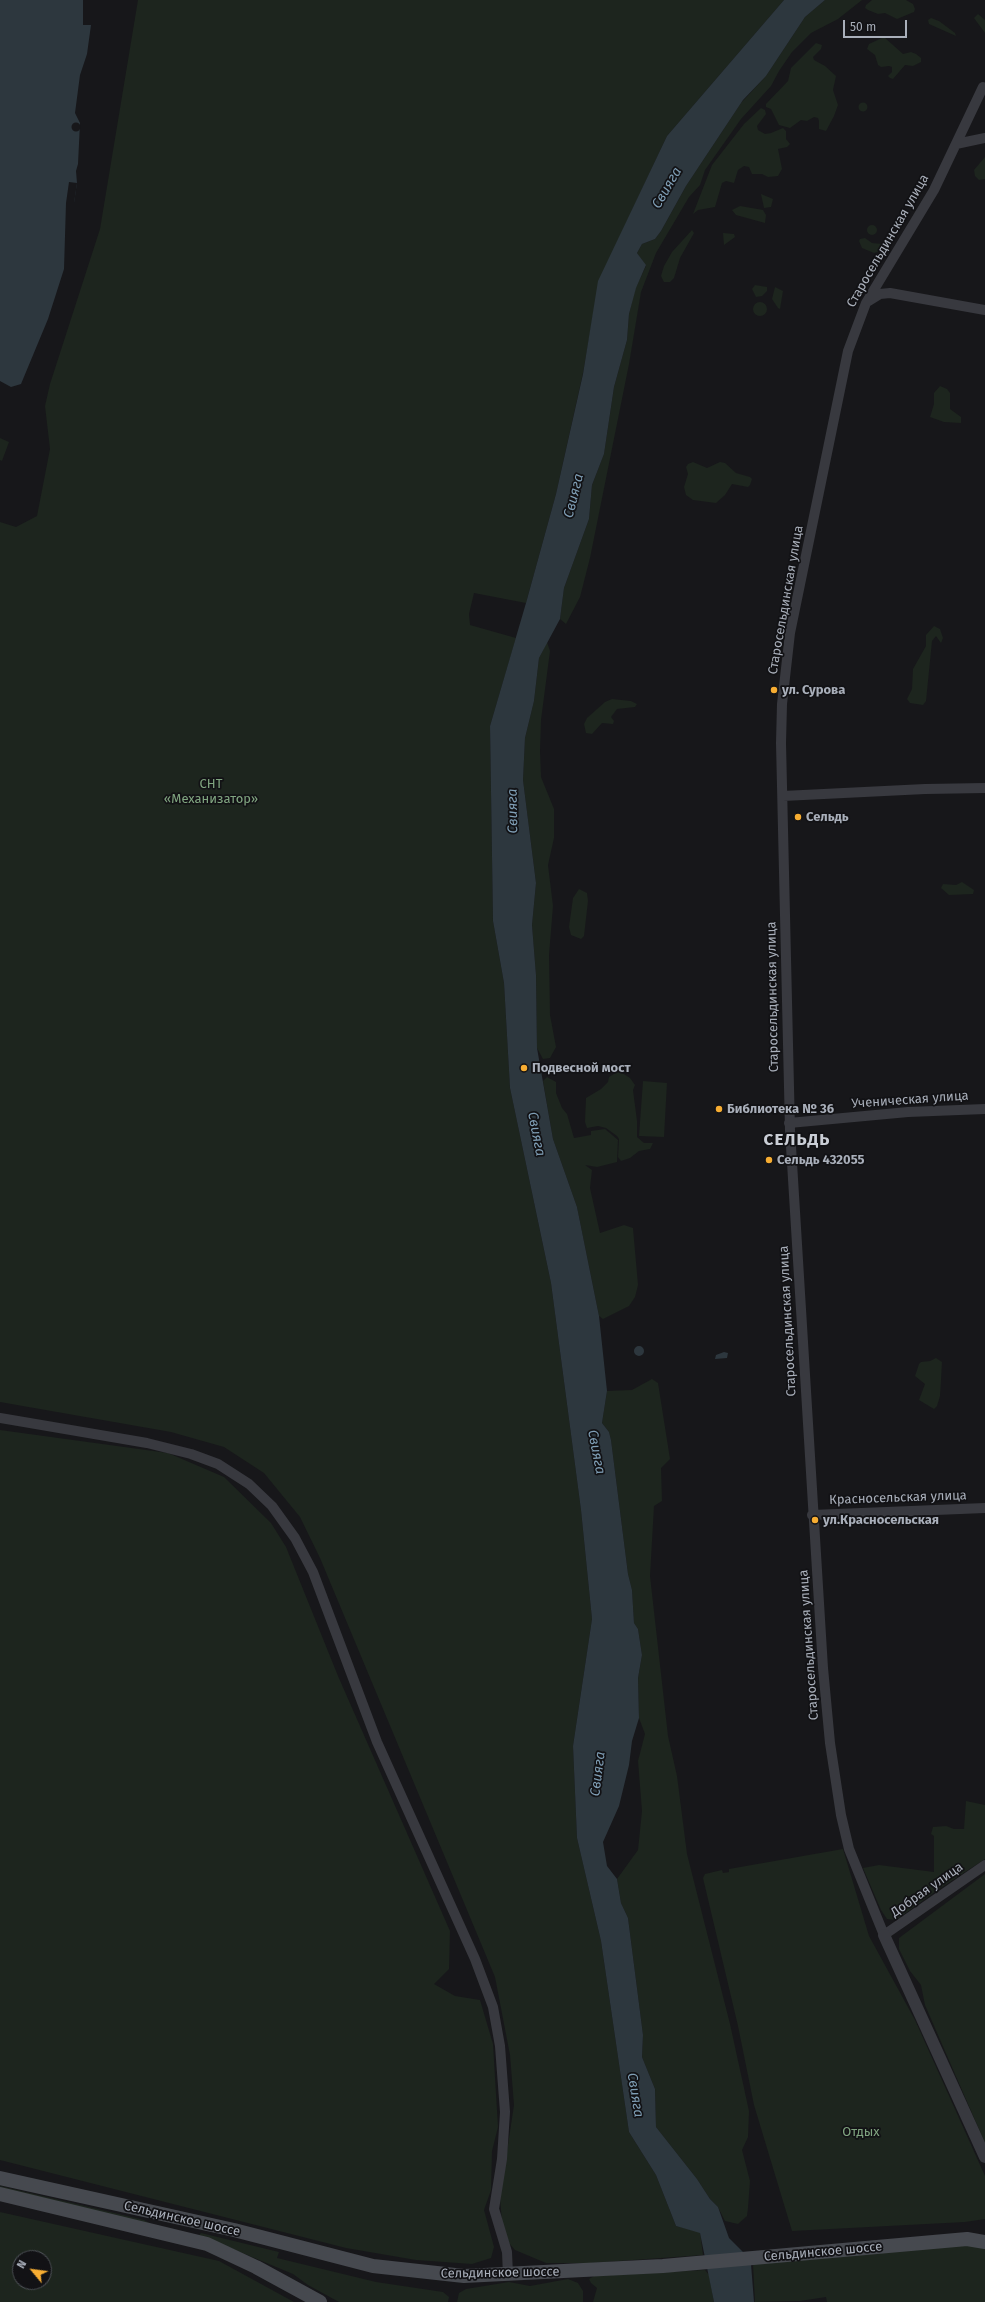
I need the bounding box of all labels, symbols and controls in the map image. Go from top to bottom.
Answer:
scale bar [845,12,909,38]
text: 50 m [850,20,876,34]
water label: Свияга [648,164,686,212]
street label: Старосельдинская улица [844,172,932,310]
water label: Свияга [560,472,588,520]
street label: Старосельдинская улица [765,524,807,676]
place label: ул. Сурова [782,682,845,698]
marker: ул. Сурова [769,685,779,695]
park label: СНТ «Механизатор» [164,776,258,807]
water label: Свияга [504,788,522,834]
place label: Сельдь [806,809,848,825]
marker: Сельдь [793,812,803,822]
street label: Старосельдинская улица [764,921,782,1073]
place label: Подвесной мост [532,1060,631,1076]
marker: Подвесной мост [519,1063,529,1073]
street label: Ученическая улица [851,1088,969,1112]
place label: Библиотека № 36 [727,1101,834,1117]
marker: Библиотека № 36 [714,1104,724,1114]
water label: Свияга [523,1110,549,1158]
district label: СЕЛЬДЬ [764,1130,830,1150]
place label: Сельдь 432055 [777,1152,865,1168]
marker: Сельдь 432055 [764,1155,774,1165]
street label: Старосельдинская улица [776,1245,800,1397]
water label: Свияга [583,1428,609,1476]
street label: Красносельская улица [829,1488,967,1508]
place label: ул.Красносельская [823,1512,939,1528]
marker: ул.Красносельская [810,1515,820,1525]
street label: Старосельдинская улица [796,1569,822,1721]
water label: Свияга [587,1751,609,1797]
street label: Добрая улица [888,1859,966,1921]
water label: Свияга [623,2071,647,2119]
park label: Отдых [842,2124,880,2140]
street label: Сельдинское шоссе [122,2198,242,2240]
street label: Сельдинское шоссе [763,2239,883,2265]
north arrow [12,2250,52,2290]
text: N [14,2258,29,2271]
street label: Сельдинское шоссе [440,2264,560,2282]

